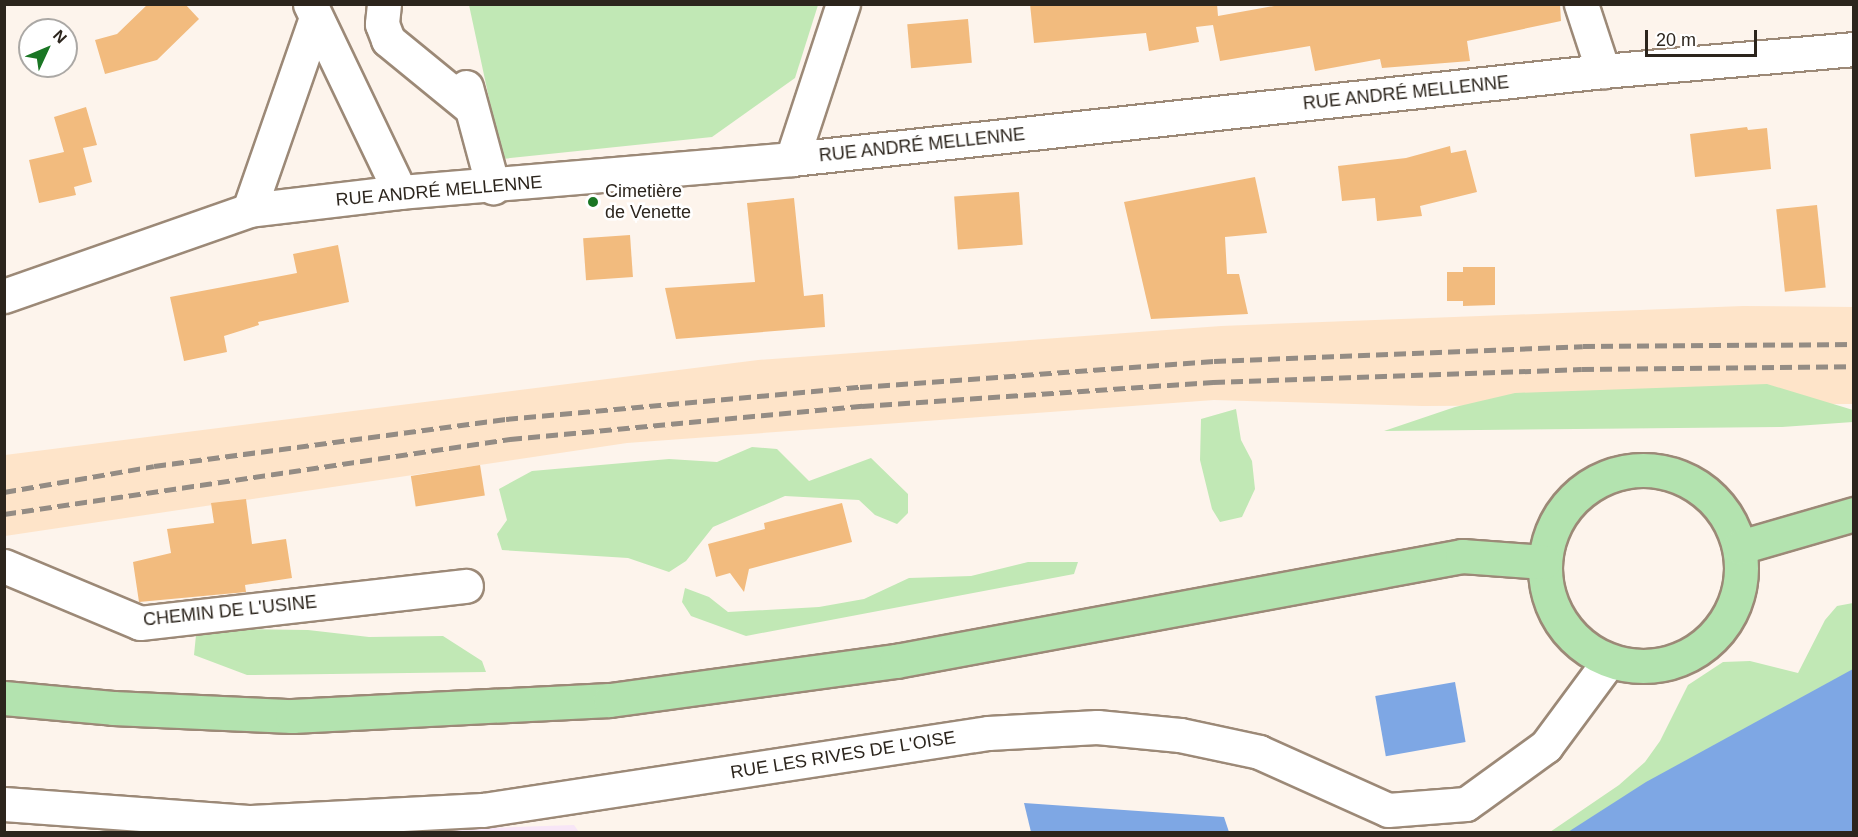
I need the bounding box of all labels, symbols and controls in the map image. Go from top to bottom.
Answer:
north arrow [18,18,78,78]
scale bar [1648,18,1760,56]
text: N [50,26,70,47]
text: 20 m [1656,30,1696,50]
street label: RUE ANDRÉ MELLENNE [1301,71,1511,115]
street label: RUE ANDRÉ MELLENNE [817,123,1027,167]
street label: RUE ANDRÉ MELLENNE [334,171,544,211]
place label: Cimetière de Venette [605,181,691,224]
marker: Cimetière de Venette [586,195,600,209]
street label: CHEMIN DE L'USINE [142,591,318,631]
street label: RUE LES RIVES DE L'OISE [729,727,957,783]

